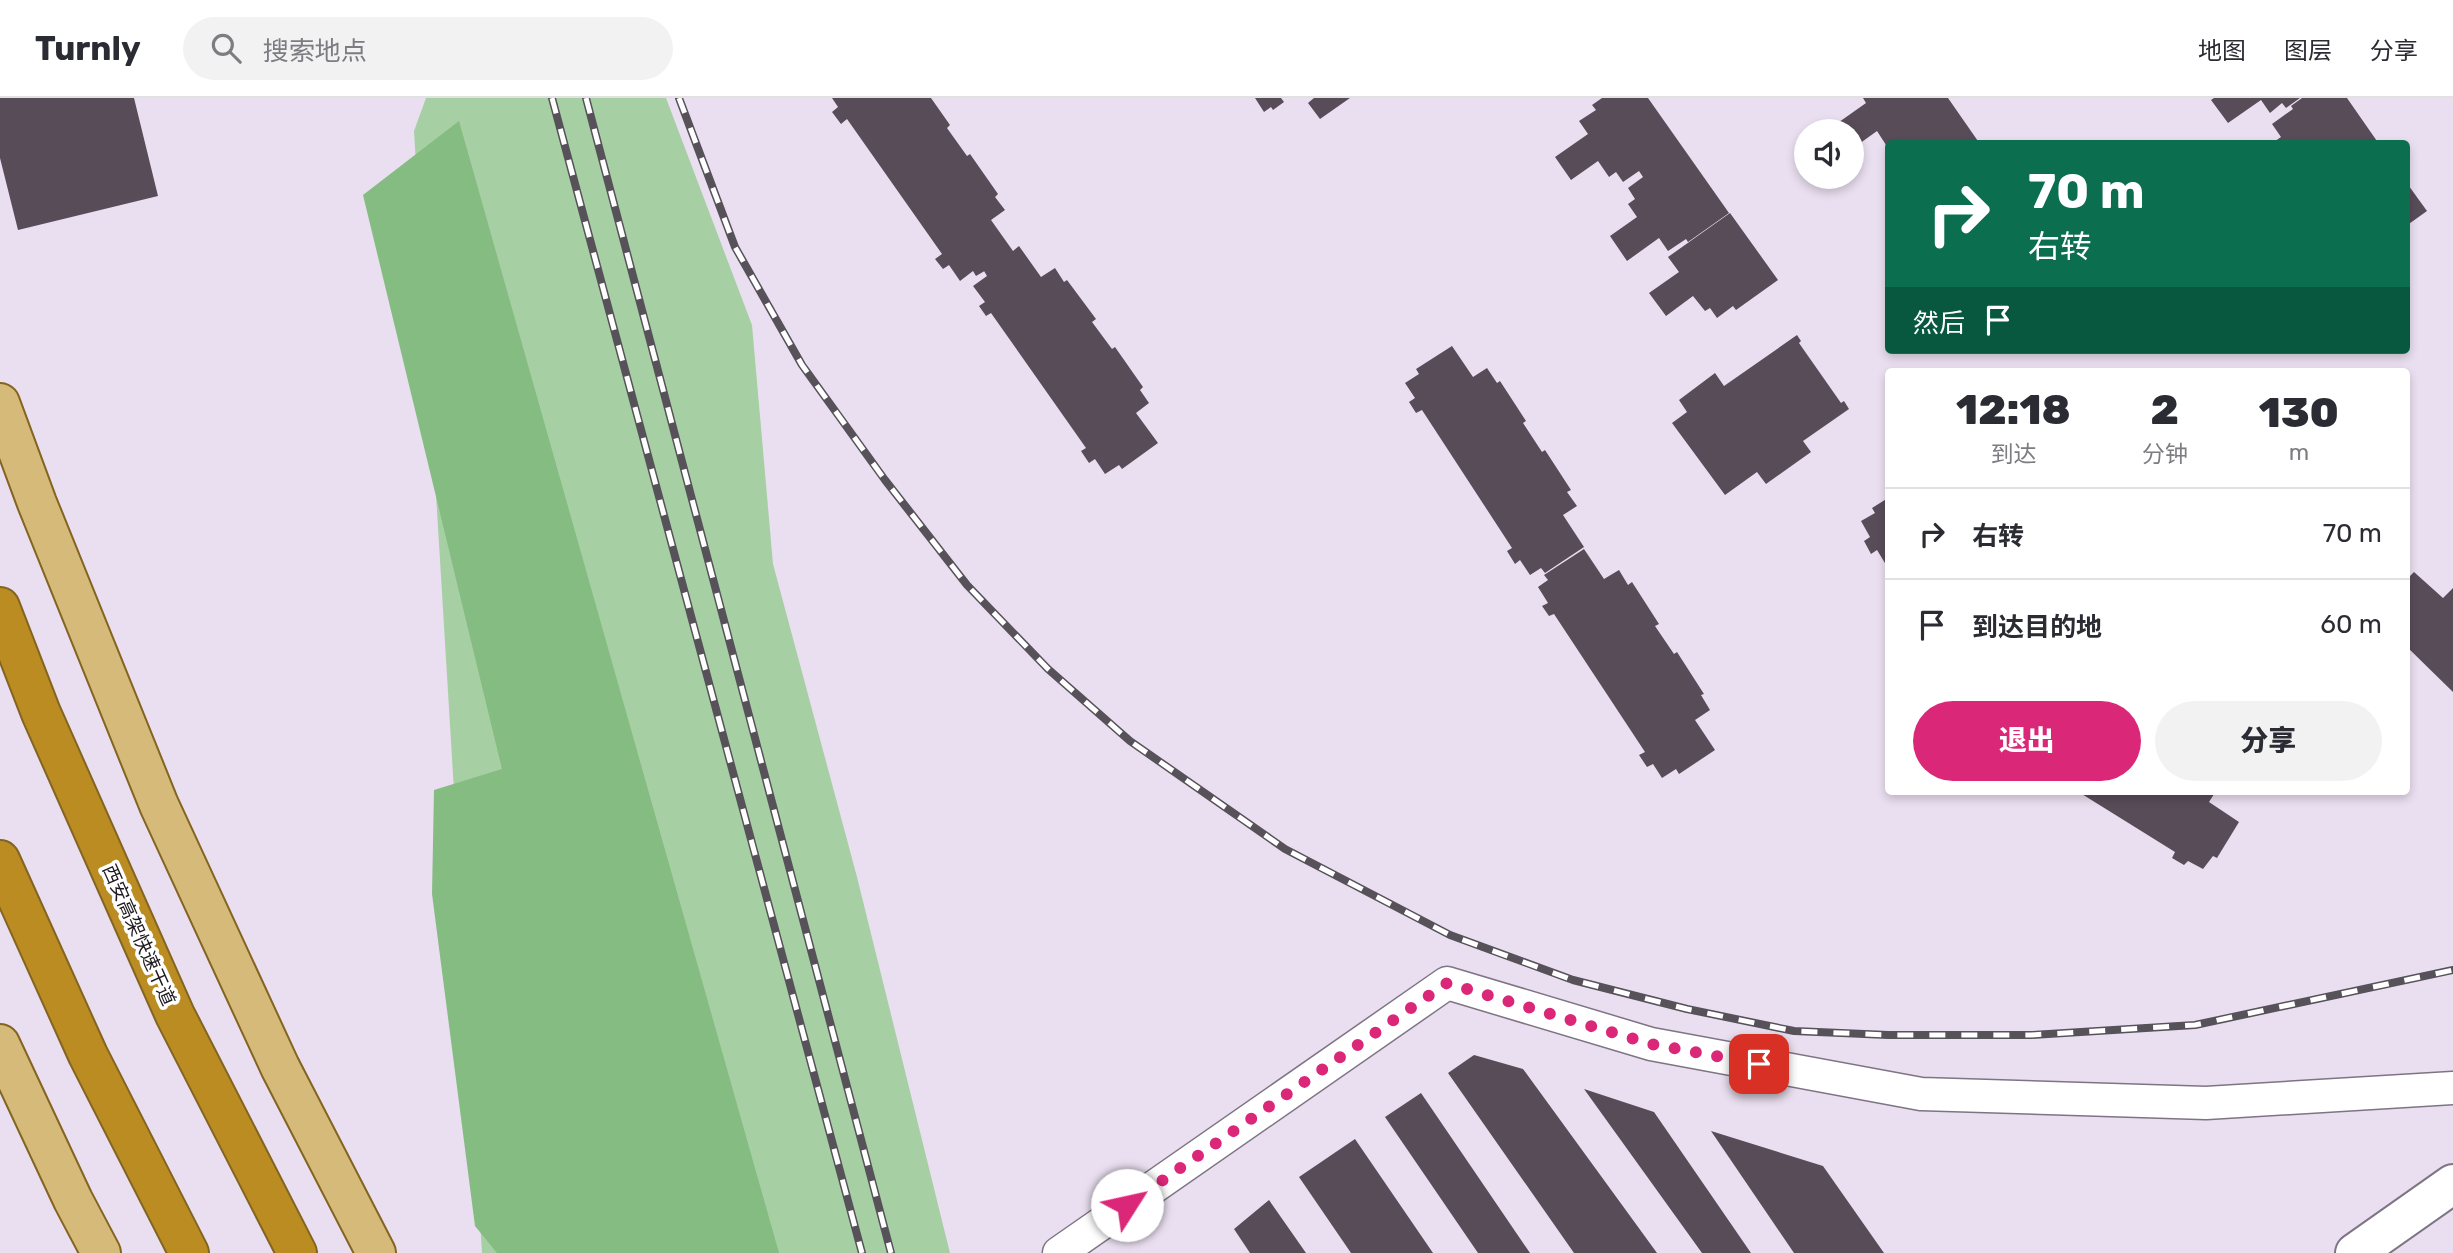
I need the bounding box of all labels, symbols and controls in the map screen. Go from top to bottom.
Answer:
search box [183,17,673,80]
text: Turnly [35,29,141,68]
icon: search [207,29,245,67]
text: 搜索地点 [263,36,367,67]
text: 地图 [2198,37,2246,65]
text: 图层 [2284,37,2332,65]
text: 分享 [2370,37,2418,65]
map controls [1794,119,1864,189]
button: sound [1794,119,1864,189]
text: 70 m [2028,162,2145,220]
icon: right [1913,168,2004,259]
text: 右转 [2028,228,2092,266]
icon: arrive [1979,301,2017,339]
text: 然后 [1913,308,1965,339]
text: 12:18 [1956,385,2071,435]
text: 2 [2151,385,2179,435]
text: 130 [2259,388,2339,438]
text: m [2289,438,2309,466]
text: 到达 [1990,440,2036,468]
text: 分钟 [2142,440,2188,468]
icon: right [1913,515,1951,553]
text: 70 m [2323,518,2382,549]
text: 右转 [1972,521,2024,552]
icon: arrive [1913,606,1951,644]
text: 60 m [2320,609,2382,640]
text: 到达目的地 [1972,612,2102,643]
button: 退出 [1913,701,2141,781]
button: 分享 [2155,701,2382,781]
street label: 西安高架快速干道 [98,861,180,1009]
pin [1729,1034,1789,1094]
icon: arrive [1740,1045,1778,1083]
position arrow [1090,1168,1164,1242]

